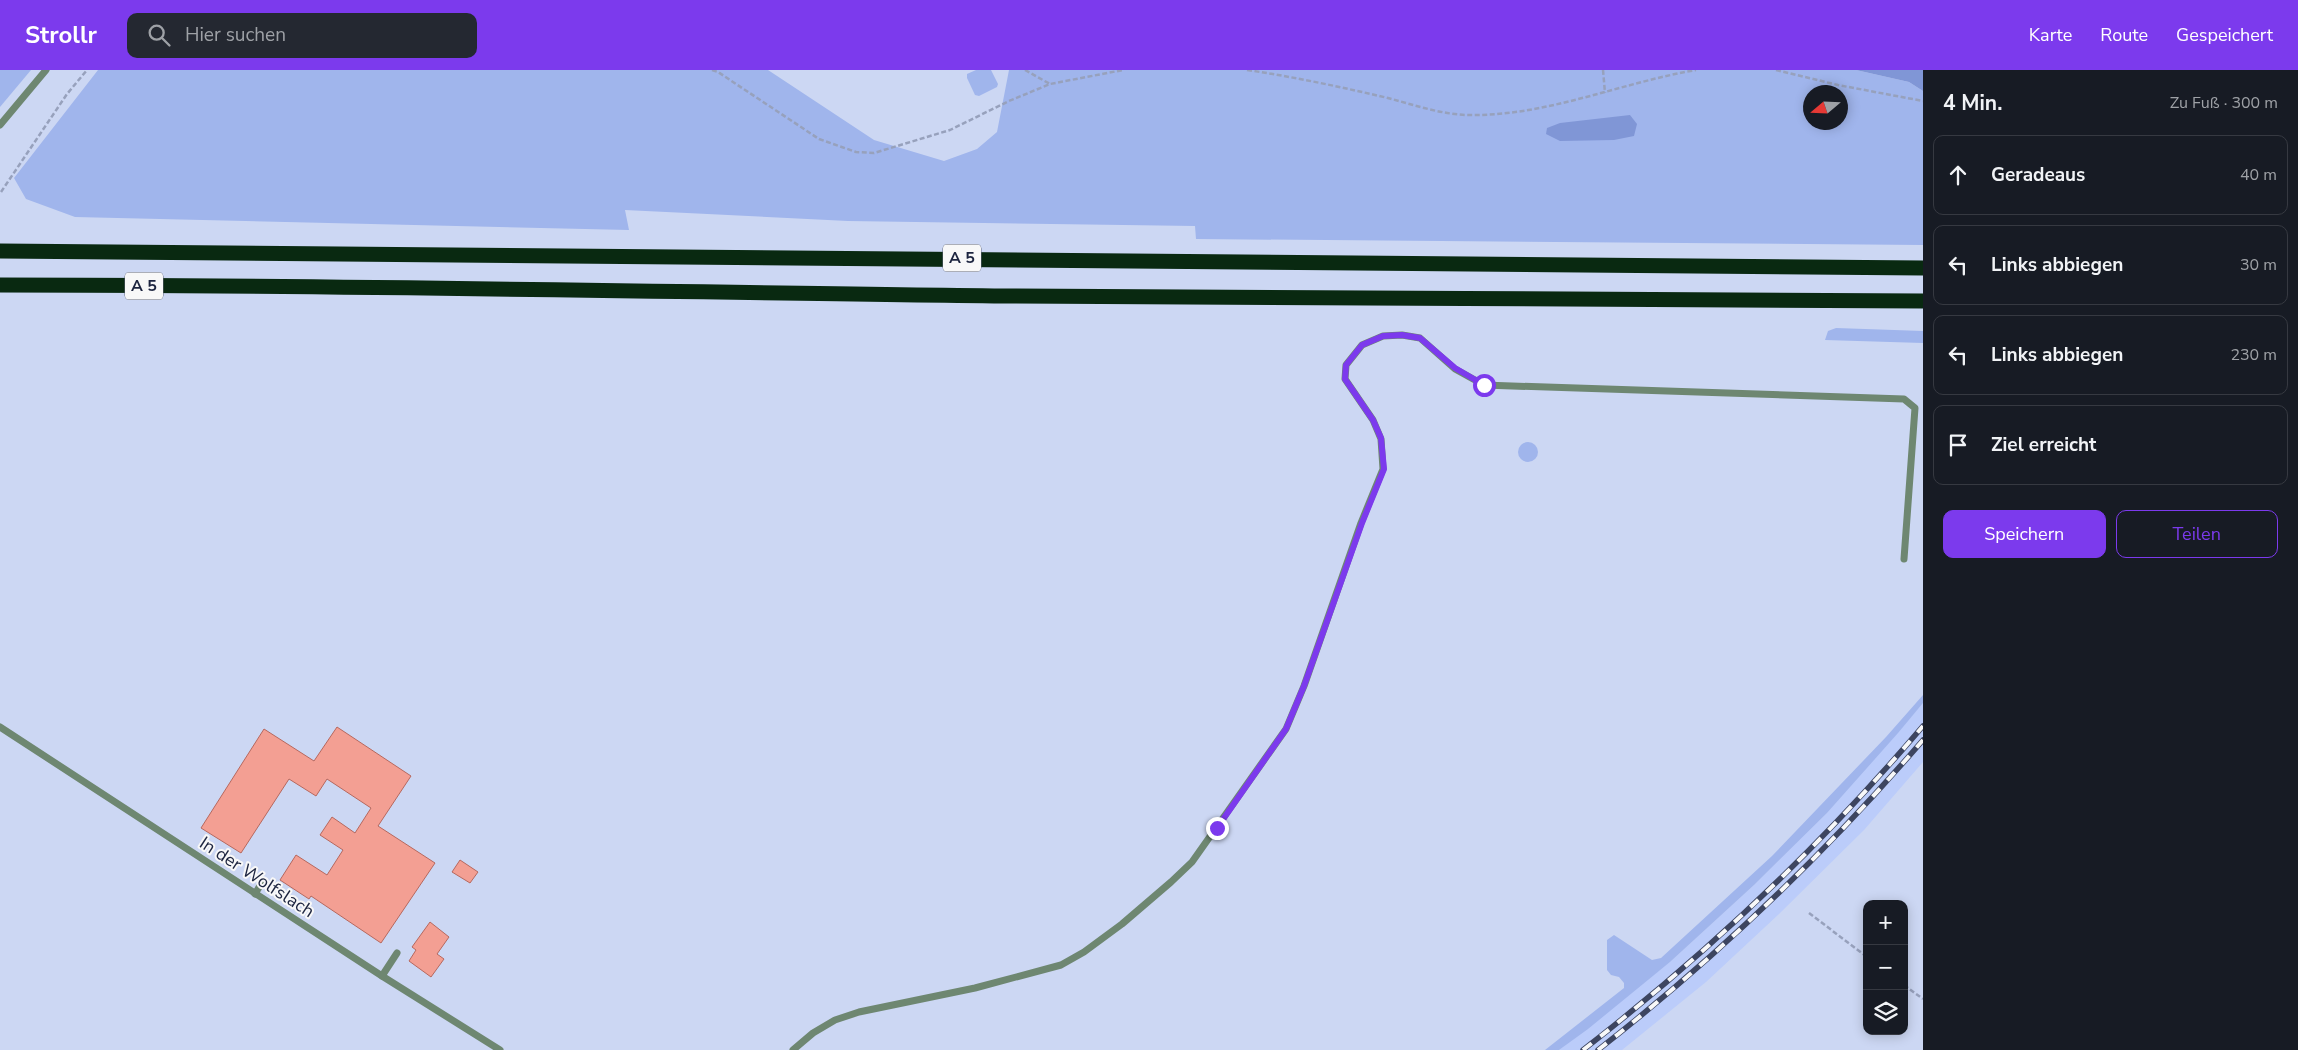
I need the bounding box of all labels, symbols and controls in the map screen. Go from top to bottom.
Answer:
search box [127,13,477,58]
text: Strollr [25,19,97,51]
icon: search [145,21,173,49]
text: Hier suchen [185,22,286,48]
text: Karte [2029,23,2072,47]
text: Route [2100,23,2148,47]
text: Gespeichert [2176,23,2273,47]
north arrow [1803,85,1848,130]
text: 4 Min. [1943,89,2002,117]
text: Zu Fuß · 300 m [2170,92,2278,114]
icon: ahead [1944,161,1972,189]
text: Geradeaus [1991,162,2085,188]
text: 40 m [2240,164,2277,186]
road number: A 5 [943,244,981,272]
icon: left [1944,251,1972,279]
text: Links abbiegen [1991,252,2123,278]
text: 30 m [2240,254,2277,276]
road number: A 5 [125,272,163,300]
icon: left [1944,341,1972,369]
text: Links abbiegen [1991,342,2123,368]
text: 230 m [2230,344,2277,366]
route start [1473,374,1496,397]
icon: arrive [1944,431,1972,459]
text: Ziel erreicht [1991,432,2096,458]
button: Speichern [1943,510,2106,558]
button: Teilen [2116,510,2278,558]
route end [1206,817,1229,840]
street label: In der Wolfslach [195,831,319,923]
map controls [1863,900,1908,1035]
button: + [1863,900,1908,945]
button: − [1863,945,1908,990]
button: layers [1863,990,1908,1035]

